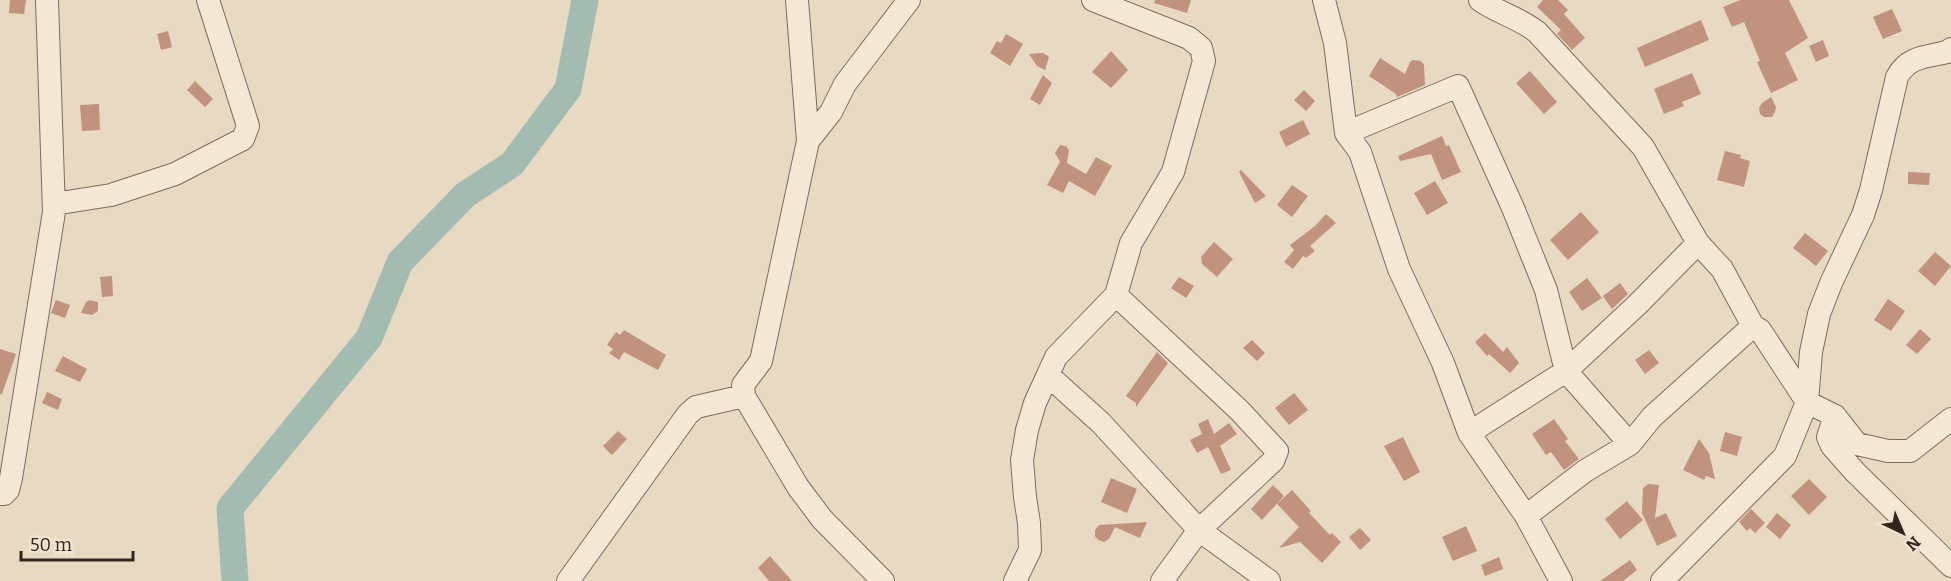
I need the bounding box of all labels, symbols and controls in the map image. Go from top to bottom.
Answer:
north arrow [1873,503,1933,563]
scale bar [21,524,134,562]
text: N [1902,532,1924,555]
text: 50 m [30,534,72,556]

